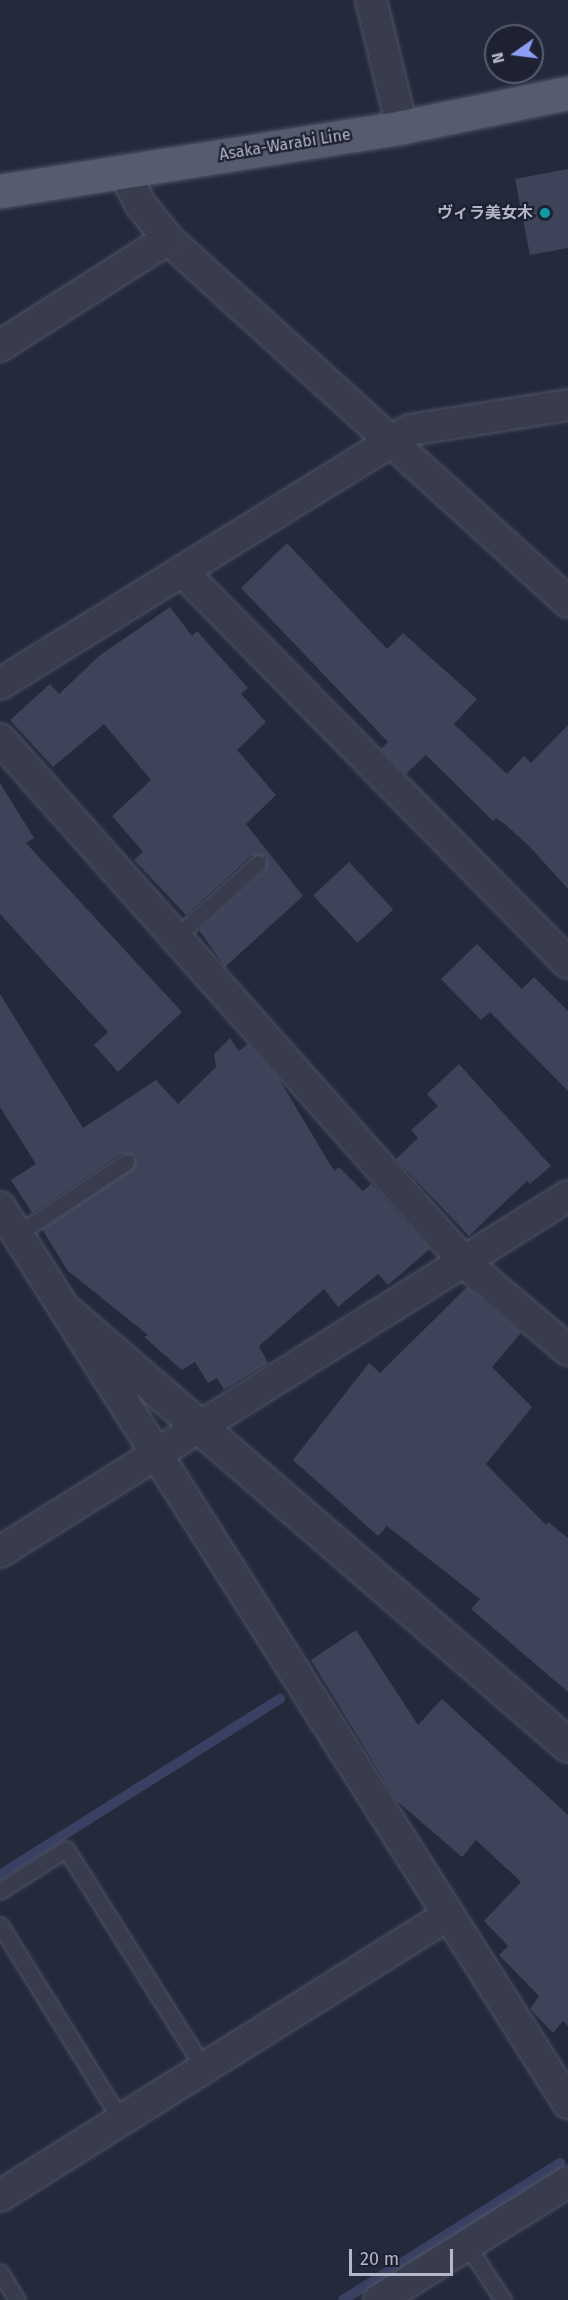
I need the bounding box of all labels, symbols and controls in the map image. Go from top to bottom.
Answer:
north arrow [484,24,544,84]
text: N [487,51,508,65]
street label: Asaka-Warabi Line [218,125,352,165]
place label: ヴィラ美女木 [437,203,533,223]
marker: ヴィラ美女木 [538,206,552,220]
scale bar [352,2237,456,2275]
text: 20 m [360,2248,399,2270]

